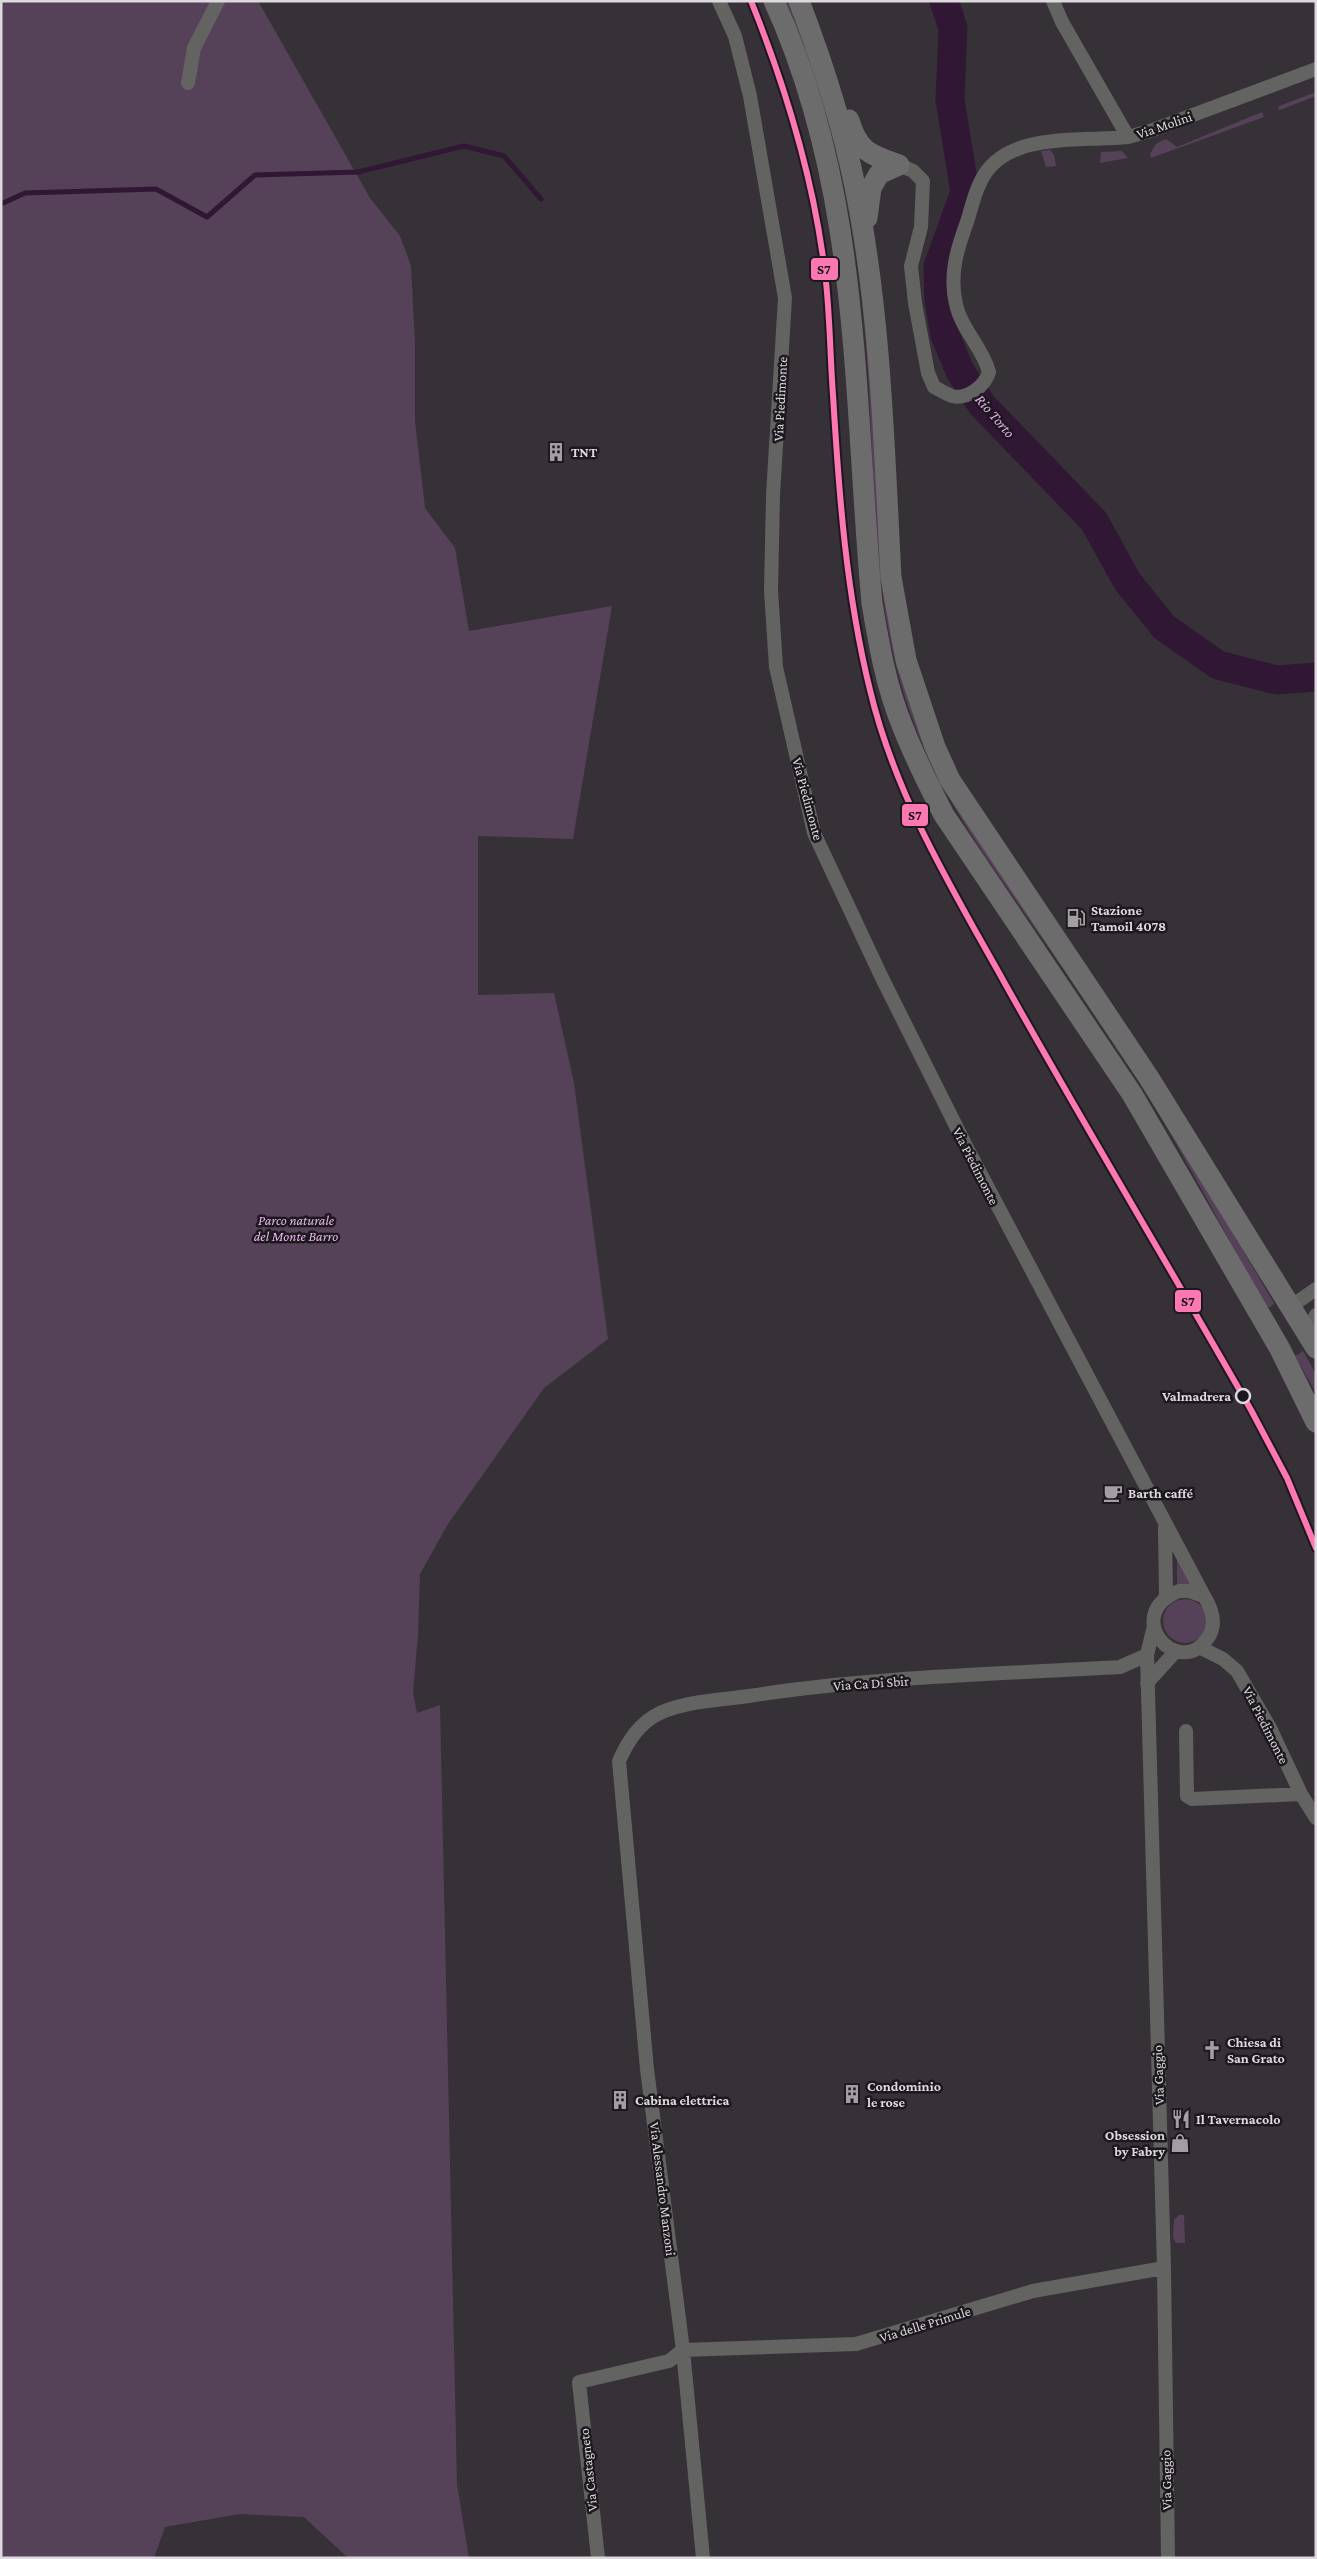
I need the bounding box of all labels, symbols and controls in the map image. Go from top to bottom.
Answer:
street label: Via Molini [1134,108,1194,142]
line badge: S7 [810,257,839,281]
text: S7 [817,261,831,277]
street label: Via Piedimonte [770,356,790,442]
water label: Rio Torto [972,391,1018,441]
building icon: TNT [545,441,567,463]
place label: TNT [571,444,598,460]
street label: Via Piedimonte [789,756,827,842]
line badge: S7 [901,803,929,827]
text: S7 [908,807,922,823]
place label: Stazione Tamoil 4078 [1091,902,1166,934]
fuel station icon: Stazione Tamoil 4078 [1065,907,1087,929]
street label: Via Piedimonte [950,1125,1002,1207]
park label: Parco naturale del Monte Barro [254,1212,338,1244]
line badge: S7 [1174,1289,1202,1313]
text: S7 [1181,1293,1195,1309]
place label: Valmadrera [1161,1388,1231,1404]
marker: Valmadrera [1235,1388,1251,1404]
cafe icon: Barth caffé [1102,1482,1124,1504]
place label: Barth caffé [1128,1485,1193,1501]
street label: Via Ca Di Sbir [833,1672,909,1694]
street label: Via Piedimonte [1240,1684,1292,1766]
place label: Chiesa di San Grato [1227,2034,1285,2066]
church icon: Chiesa di San Grato [1201,2039,1223,2061]
street label: Via Gaggio [1149,2045,1167,2105]
place label: Condominio le rose [867,2078,941,2110]
building icon: Condominio le rose [841,2083,863,2105]
building icon: Cabina elettrica [609,2089,631,2111]
place label: Cabina elettrica [635,2092,730,2108]
restaurant icon: Il Tavernacolo [1170,2108,1192,2130]
place label: Il Tavernacolo [1196,2111,1281,2127]
street label: Via Alessandro Manzoni [647,2121,679,2257]
place label: Obsession by Fabry [1105,2127,1165,2159]
shop icon: Obsession by Fabry [1169,2132,1191,2154]
street label: Via delle Primule [878,2303,972,2345]
street label: Via Castagneto [576,2428,600,2512]
street label: Via Gaggio [1157,2450,1175,2510]

